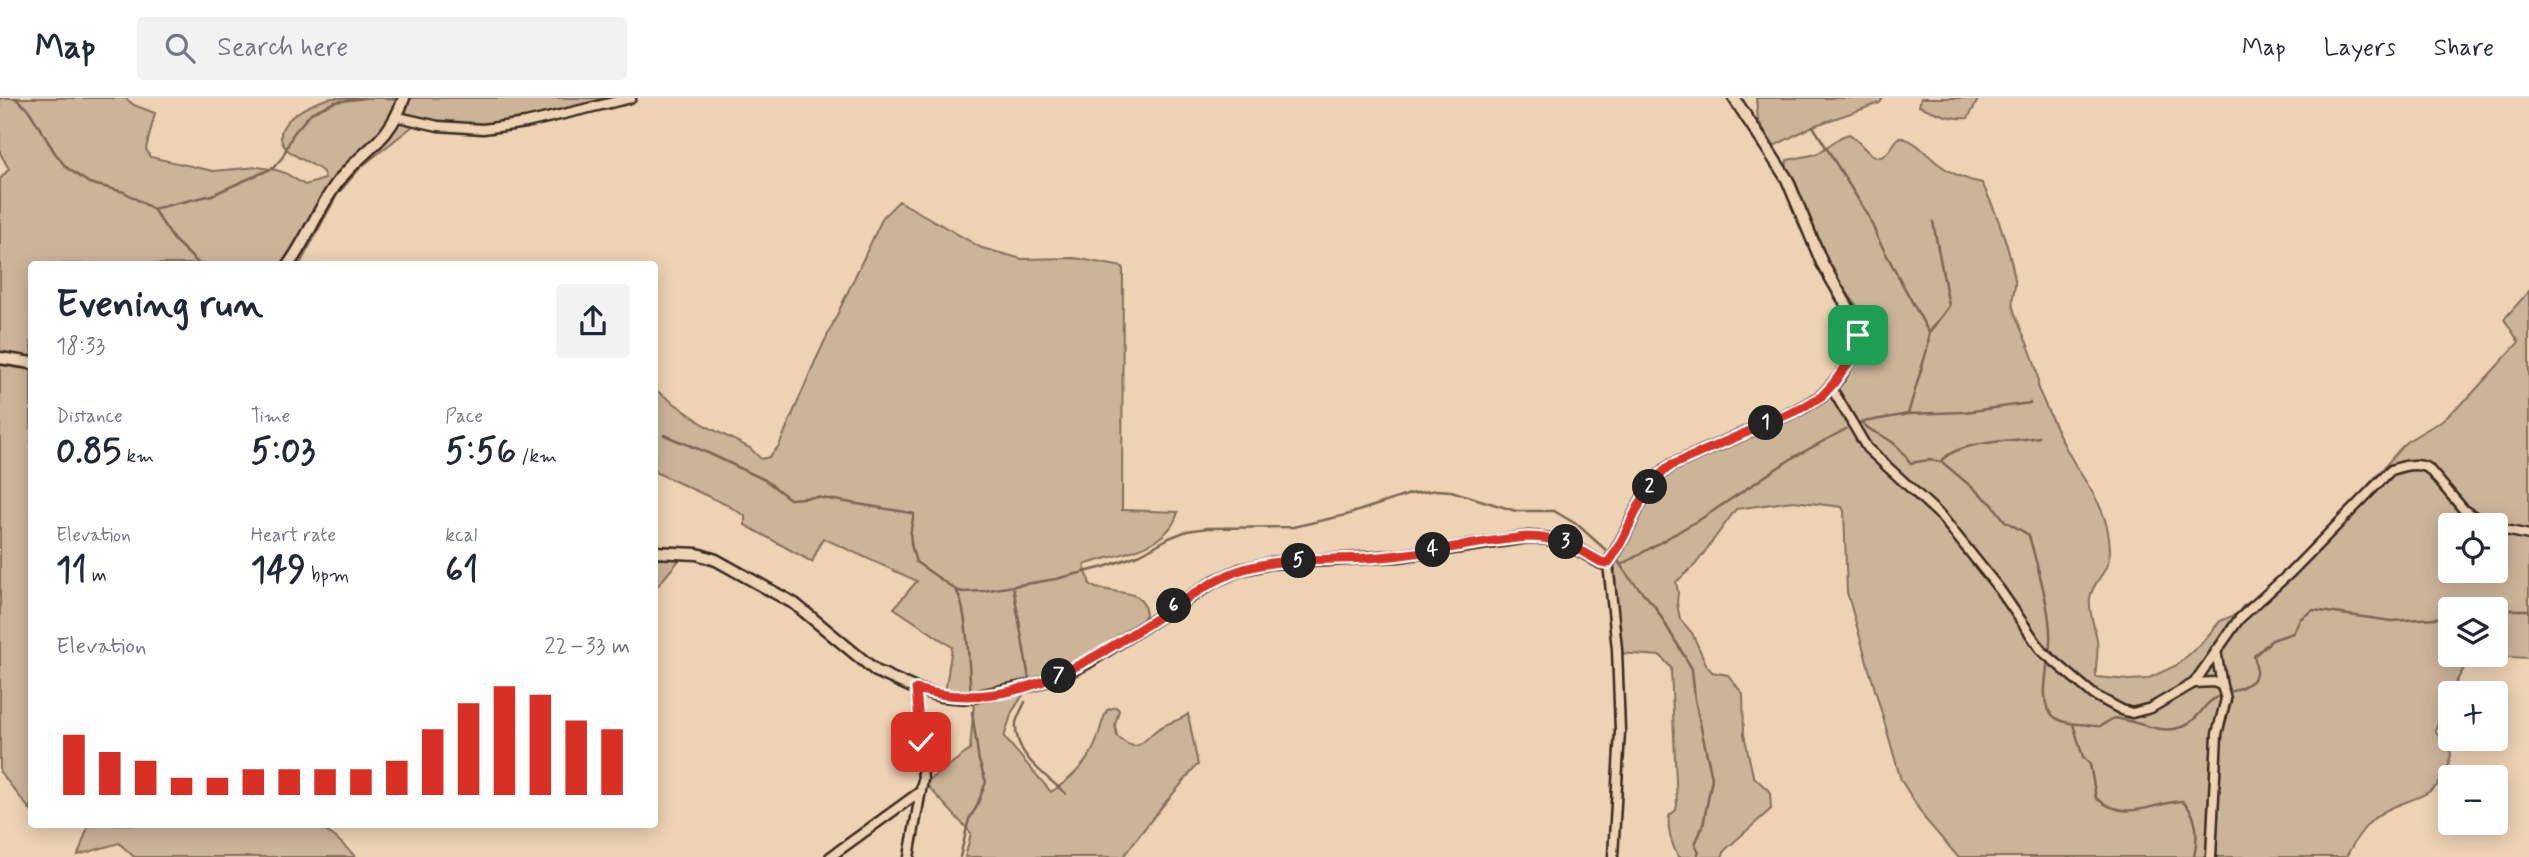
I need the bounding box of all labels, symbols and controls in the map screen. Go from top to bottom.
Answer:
search box [137,17,627,80]
text: Map [35,26,95,70]
icon: search [161,29,199,67]
text: Search here [217,31,348,65]
text: Map [2242,33,2286,64]
text: Layers [2324,33,2396,64]
text: Share [2434,33,2494,64]
text: Evening run [56,281,263,330]
button: share [556,284,630,358]
pin [1828,305,1888,365]
icon: arrive [1839,316,1877,354]
text: 18:33 [56,332,105,362]
text: Distance [56,404,123,429]
text: Time [251,404,290,429]
text: Pace [445,404,483,429]
pin: 1 [1748,406,1784,440]
text: 1 [1761,410,1770,435]
text: 0.85 [56,429,121,475]
text: 5:03 [251,429,315,475]
text: 5:56 [445,429,516,475]
text: km [121,444,154,469]
text: /km [516,444,557,469]
pin: 2 [1632,470,1668,504]
text: 2 [1645,474,1654,499]
map controls [2438,513,2508,835]
button: locate [2438,513,2508,583]
text: Elevation [56,523,131,548]
text: Heart rate [251,523,336,548]
text: kcal [445,523,477,548]
pin: 3 [1548,524,1584,560]
text: 3 [1561,529,1570,554]
pin: 4 [1416,532,1450,568]
text: 4 [1427,537,1438,562]
pin: 5 [1282,544,1316,578]
text: 11 [56,548,87,594]
text: 149 [251,548,306,594]
text: 61 [445,548,478,594]
text: 5 [1293,548,1304,573]
text: m [87,563,107,588]
text: bpm [306,563,349,588]
pin: 6 [1156,588,1192,624]
text: 6 [1169,593,1178,618]
button: layers [2438,597,2508,667]
text: Elevation [56,632,147,662]
text: 22–33 m [544,632,630,662]
pin: 7 [1042,658,1076,694]
text: 7 [1053,663,1064,688]
button: + [2438,681,2508,751]
pin [891,712,951,772]
icon: check [902,723,940,761]
button: − [2438,765,2508,835]

